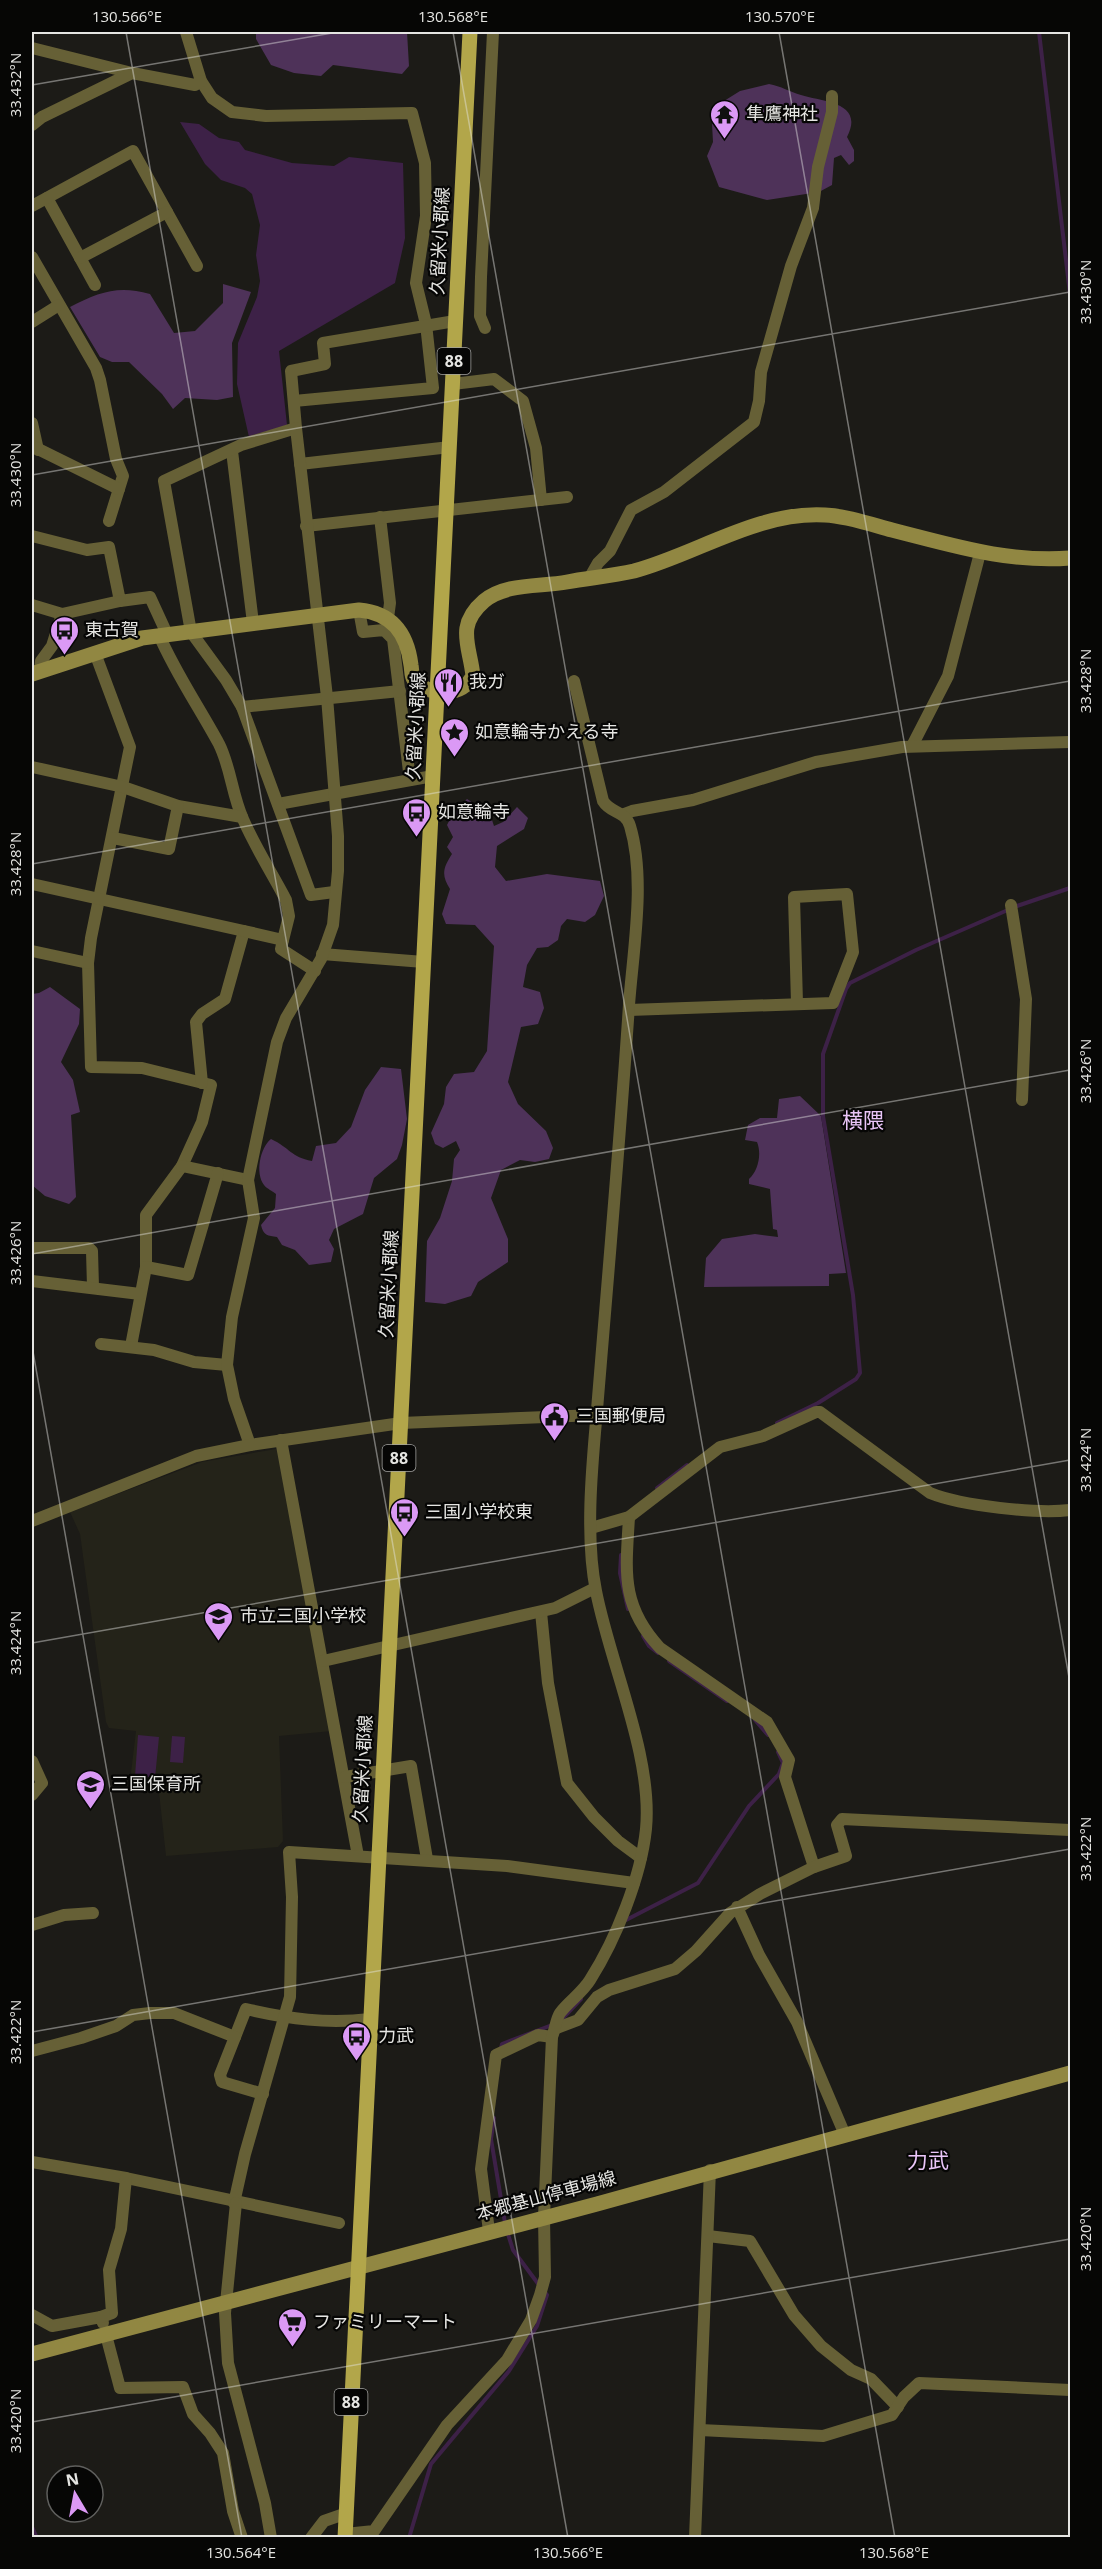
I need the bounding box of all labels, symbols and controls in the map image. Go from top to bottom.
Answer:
text: 130.566°E [92,6,162,26]
text: 130.568°E [418,6,488,26]
text: 130.570°E [745,6,815,26]
text: 33.432°N [5,53,25,117]
temple icon: 隼鷹神社 [709,98,741,140]
place label: 隼鷹神社 [746,101,818,125]
street label: 久留米小郡線 [424,186,454,296]
text: 33.430°N [1075,260,1095,324]
road number: 88 [438,348,470,374]
text: 33.430°N [5,443,25,507]
bus stop icon: 東古賀 [48,614,80,656]
place label: 東古賀 [85,617,139,641]
text: 33.428°N [1075,649,1095,713]
restaurant icon: 我ガ [432,666,464,708]
place label: 我ガ [469,669,505,693]
street label: 久留米小郡線 [400,671,430,781]
place icon: 如意輪寺かえる寺 [438,716,470,758]
place label: 如意輪寺かえる寺 [475,719,618,743]
bus stop icon: 如意輪寺 [401,796,433,838]
place label: 如意輪寺 [438,799,510,823]
text: 33.428°N [5,832,25,896]
text: 33.426°N [1075,1039,1095,1103]
district label: 横隈 [842,1106,884,1134]
text: 33.426°N [5,1221,25,1285]
street label: 久留米小郡線 [373,1229,403,1339]
public building icon: 三国郵便局 [539,1400,571,1442]
place label: 三国郵便局 [576,1403,666,1427]
text: 33.424°N [1075,1428,1095,1492]
road number: 88 [382,1445,416,1471]
bus stop icon: 三国小学校東 [388,1496,420,1538]
place label: 三国小学校東 [425,1499,533,1523]
school or university icon: 市立三国小学校 [203,1600,235,1642]
place label: 市立三国小学校 [240,1603,366,1627]
text: 33.424°N [5,1611,25,1675]
street label: 久留米小郡線 [347,1714,377,1824]
school or university icon: 三国保育所 [74,1768,106,1810]
place label: 三国保育所 [111,1771,201,1795]
text: 33.422°N [1075,1817,1095,1881]
text: 33.422°N [5,2000,25,2064]
bus stop icon: 力武 [341,2020,373,2062]
place label: 力武 [378,2023,414,2047]
district label: 力武 [907,2146,949,2174]
street label: 本郷基山停車場線 [473,2165,618,2225]
text: 33.420°N [1075,2207,1095,2271]
supermarket icon: ファミリーマート [276,2306,308,2348]
place label: ファミリーマート [313,2309,457,2333]
text: 33.420°N [5,2389,25,2453]
road number: 88 [334,2389,368,2415]
north arrow [45,2464,105,2524]
text: N [64,2467,81,2491]
text: 130.564°E [206,2542,276,2562]
text: 130.566°E [533,2542,603,2562]
text: 130.568°E [859,2542,929,2562]

